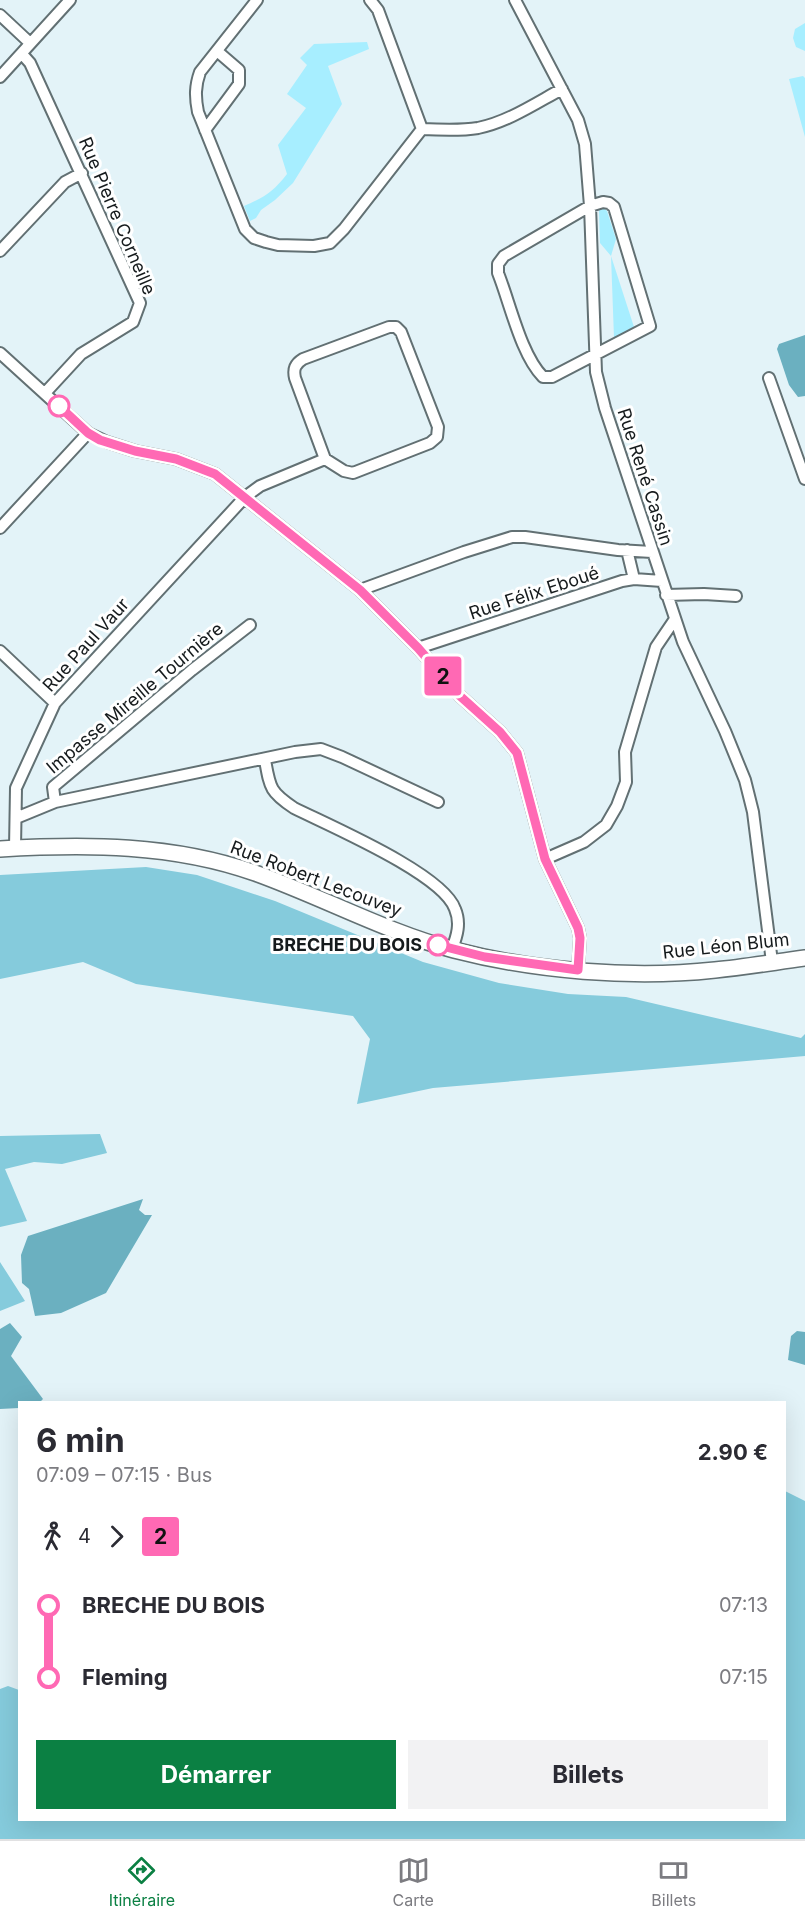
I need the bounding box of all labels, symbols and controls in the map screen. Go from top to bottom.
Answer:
street label: Rue Pierre Corneille [75,134,160,298]
unlabelled marker [48,395,70,417]
street label: Rue René Cassin [613,406,678,548]
street label: Rue Félix Eboué [466,562,602,623]
street label: Rue Paul Vaur [38,593,133,696]
street label: Impasse Mireille Tournière [42,618,227,778]
line badge: 2 [424,656,462,696]
text: 2 [436,664,450,689]
street label: Rue Robert Lecouvey [228,836,405,921]
street label: Rue Léon Blum [661,928,790,963]
place label: BRECHE DU BOIS [272,934,422,955]
marker: BRECHE DU BOIS [427,934,449,956]
text: 6 min [36,1420,125,1460]
text: 2.90 € [698,1439,768,1465]
text: 07:09 – 07:15 · Bus [36,1463,212,1487]
icon: walk [36,1520,69,1553]
icon: forward [100,1520,133,1553]
text: 4 [78,1524,91,1548]
text: 2 [154,1524,167,1549]
text: BRECHE DU BOIS [82,1592,265,1618]
text: 07:13 [719,1593,768,1617]
text: Fleming [82,1664,168,1690]
text: 07:15 [719,1665,768,1689]
button: Démarrer [36,1740,396,1809]
button: Billets [408,1740,768,1809]
tab: Itinéraire [109,1854,175,1910]
tab: Carte [393,1854,434,1910]
tab: Billets [651,1854,696,1910]

